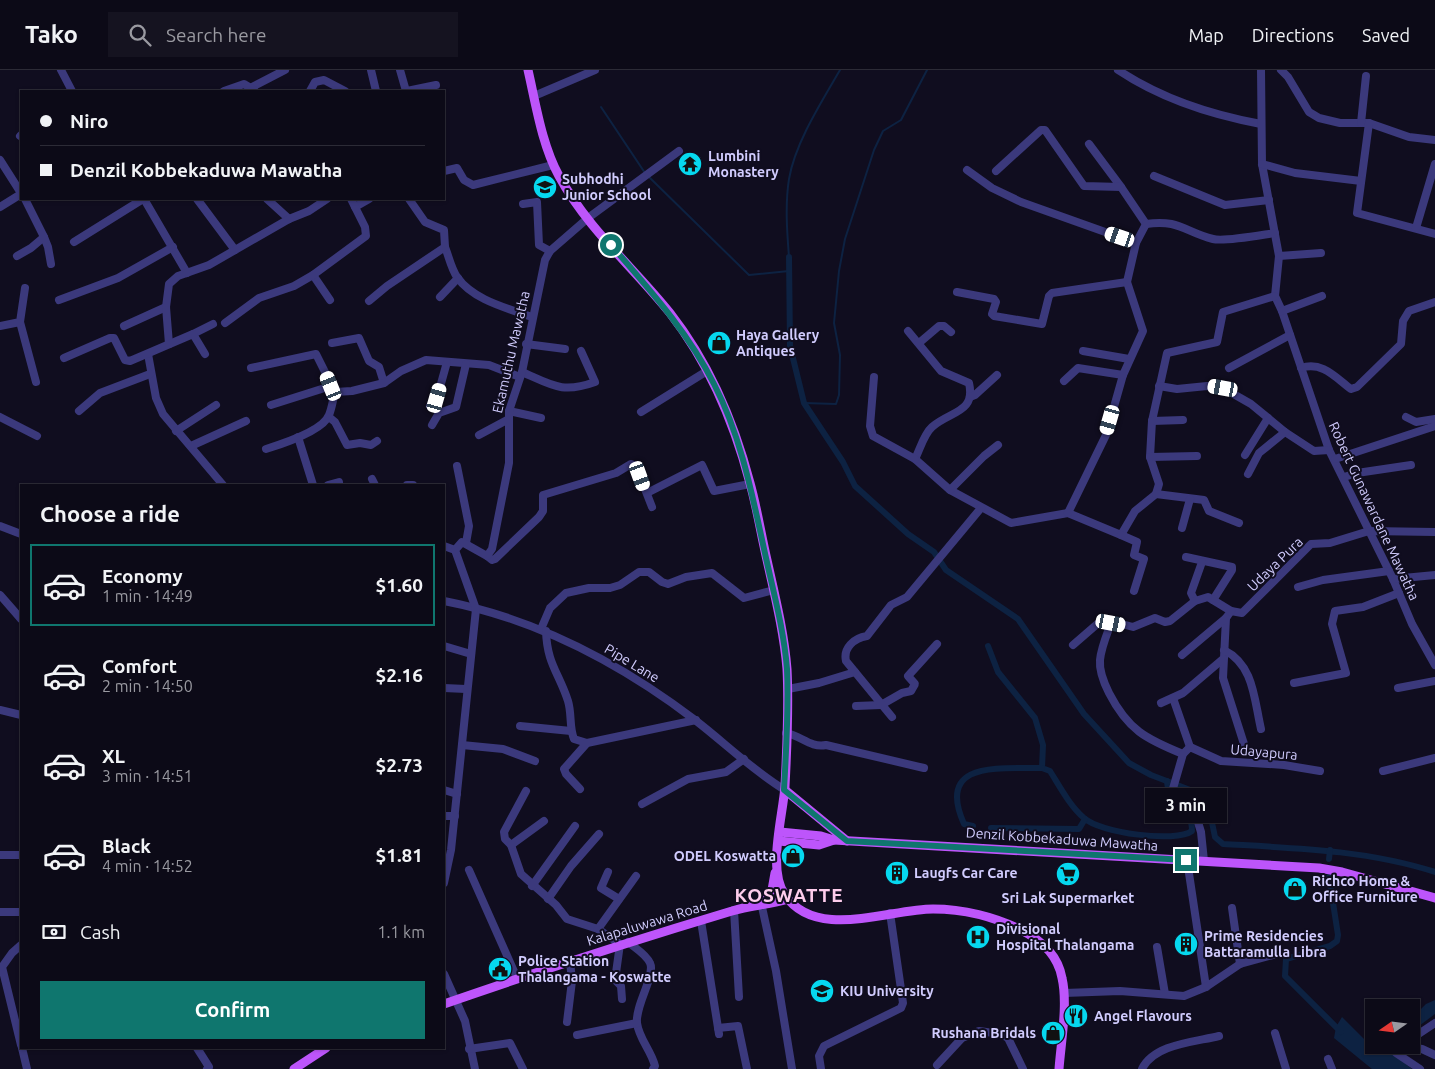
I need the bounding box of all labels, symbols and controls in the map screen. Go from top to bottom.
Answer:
search box [108,12,458,57]
text: Tako [25,21,78,48]
icon: search [126,21,154,49]
text: Search here [166,24,266,46]
text: Map [1188,25,1224,45]
text: Directions [1252,25,1334,45]
text: Saved [1362,25,1410,45]
text: Niro [70,110,109,132]
place label: Lumbini Monastery [708,148,779,180]
temple icon: Lumbini Monastery [677,151,703,177]
text: Denzil Kobbekaduwa Mawatha [70,159,342,181]
place label: Subhodhi Junior School [562,171,651,203]
school or university icon: Subhodhi Junior School [532,174,558,200]
car [1103,225,1136,249]
route start [600,234,622,256]
street label: Ekamuthu Mawatha [489,289,533,415]
place label: Haya Gallery Antiques [736,327,820,359]
shop icon: Haya Gallery Antiques [706,330,732,356]
car [318,369,343,403]
car [1206,378,1239,398]
car [425,382,448,414]
car [1098,404,1121,436]
street label: Robert Gunawardane Mawatha [1326,419,1422,603]
car [627,459,652,493]
text: Choose a ride [40,501,180,526]
street label: Udaya Pura [1244,534,1306,594]
icon: car [42,563,87,608]
text: Economy [102,565,183,587]
text: $1.60 [375,574,423,596]
text: 1 min · 14:49 [102,587,193,605]
car [1094,613,1127,633]
street label: Pipe Lane [602,640,662,686]
icon: car [42,653,87,698]
text: Comfort [102,655,177,677]
text: $2.16 [375,664,423,686]
text: 2 min · 14:50 [102,677,193,695]
street label: Udayapura [1230,741,1298,763]
icon: car [42,743,87,788]
text: XL [102,745,125,767]
text: $2.73 [375,754,423,776]
text: 3 min · 14:51 [102,767,193,785]
callout: 3 min [1145,788,1227,822]
text: 3 min [1166,796,1206,814]
street label: Denzil Kobbekaduwa Mawatha [965,824,1159,854]
icon: car [42,833,87,878]
text: Black [102,835,151,857]
shop icon: ODEL Koswatta [780,843,806,869]
text: $1.81 [375,844,423,866]
place label: ODEL Koswatta [674,848,776,864]
route end [1175,849,1197,871]
text: 4 min · 14:52 [102,857,193,875]
building icon: Laugfs Car Care [884,860,910,886]
supermarket icon: Sri Lak Supermarket [1055,861,1081,887]
place label: Laugfs Car Care [914,865,1018,881]
place label: Richco Home & Office Furniture [1312,873,1418,905]
shop icon: Richco Home & Office Furniture [1282,876,1308,902]
district label: KOSWATTE [734,884,844,906]
place label: Sri Lak Supermarket [1002,890,1134,906]
street label: Kalapaluwawa Road [585,897,709,949]
icon: cash [40,918,68,946]
text: Cash [80,921,121,943]
place label: Divisional Hospital Thalangama [996,921,1134,953]
text: 1.1 km [377,923,425,941]
hospital icon: Divisional Hospital Thalangama [965,924,991,950]
place label: Prime Residencies Battaramulla Libra [1204,928,1327,960]
building icon: Prime Residencies Battaramulla Libra [1173,931,1199,957]
place label: Police Station Thalangama - Koswatte [518,953,671,985]
public building icon: Police Station Thalangama - Koswatte [487,956,513,982]
school or university icon: KIU University [809,978,835,1004]
button: Confirm [40,981,425,1039]
place label: KIU University [840,983,934,999]
north arrow [1365,999,1420,1054]
map controls [1365,999,1420,1054]
restaurant icon: Angel Flavours [1063,1003,1089,1029]
place label: Angel Flavours [1094,1008,1192,1024]
shop icon: Rushana Bridals [1040,1020,1066,1046]
place label: Rushana Bridals [931,1025,1036,1041]

